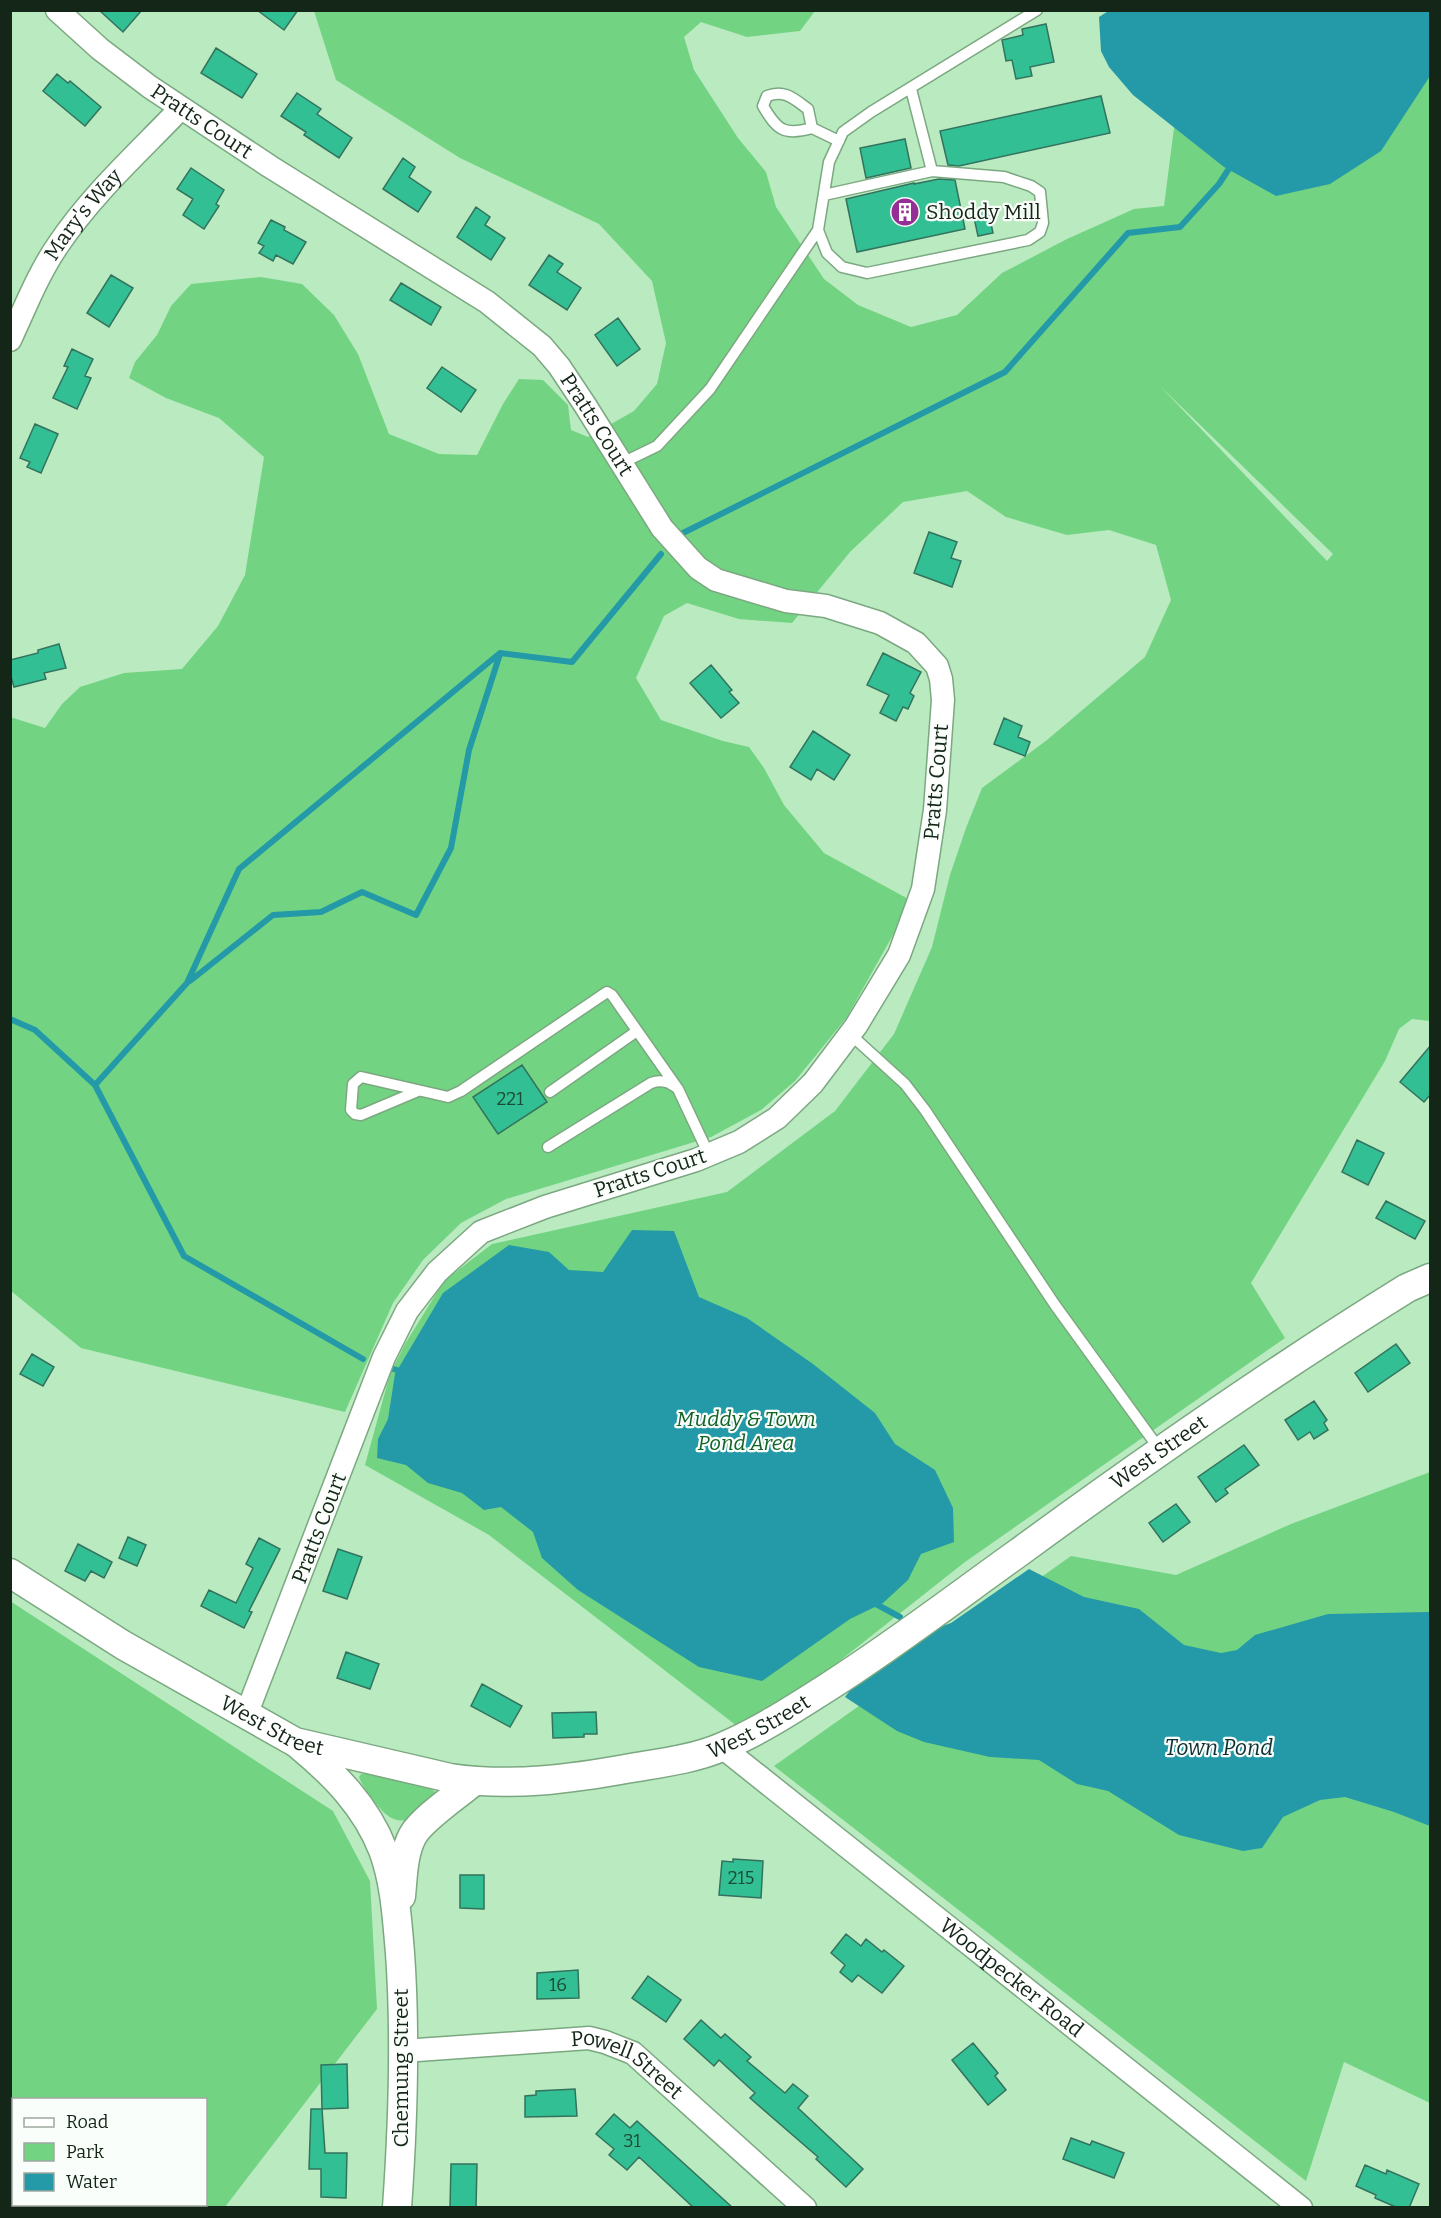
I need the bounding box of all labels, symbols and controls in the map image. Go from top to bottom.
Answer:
street label: Pratts Court [146,78,258,165]
street label: Mary's Way [38,163,128,265]
building icon: Shoddy Mill [889,196,921,228]
place label: Shoddy Mill [926,199,1041,225]
street label: Pratts Court [554,368,639,481]
street label: Pratts Court [918,722,954,841]
house number: 221 [497,1088,524,1110]
street label: Pratts Court [591,1142,710,1203]
park label: Muddy & Town Pond Area [676,1406,816,1456]
street label: West Street [1105,1409,1213,1495]
street label: Pratts Court [286,1469,352,1587]
street label: West Street [704,1689,815,1765]
street label: West Street [216,1690,326,1761]
water label: Town Pond [1165,1734,1273,1761]
house number: 215 [728,1867,754,1889]
street label: Woodpecker Road [934,1912,1089,2043]
house number: 16 [549,1974,567,1996]
street label: Chemung Street [388,1988,414,2148]
street label: Powell Street [570,2025,689,2105]
legend [12,2098,207,2206]
text: Road [66,2111,109,2133]
house number: 31 [623,2130,641,2152]
text: Park [66,2141,105,2163]
text: Water [66,2171,117,2193]

